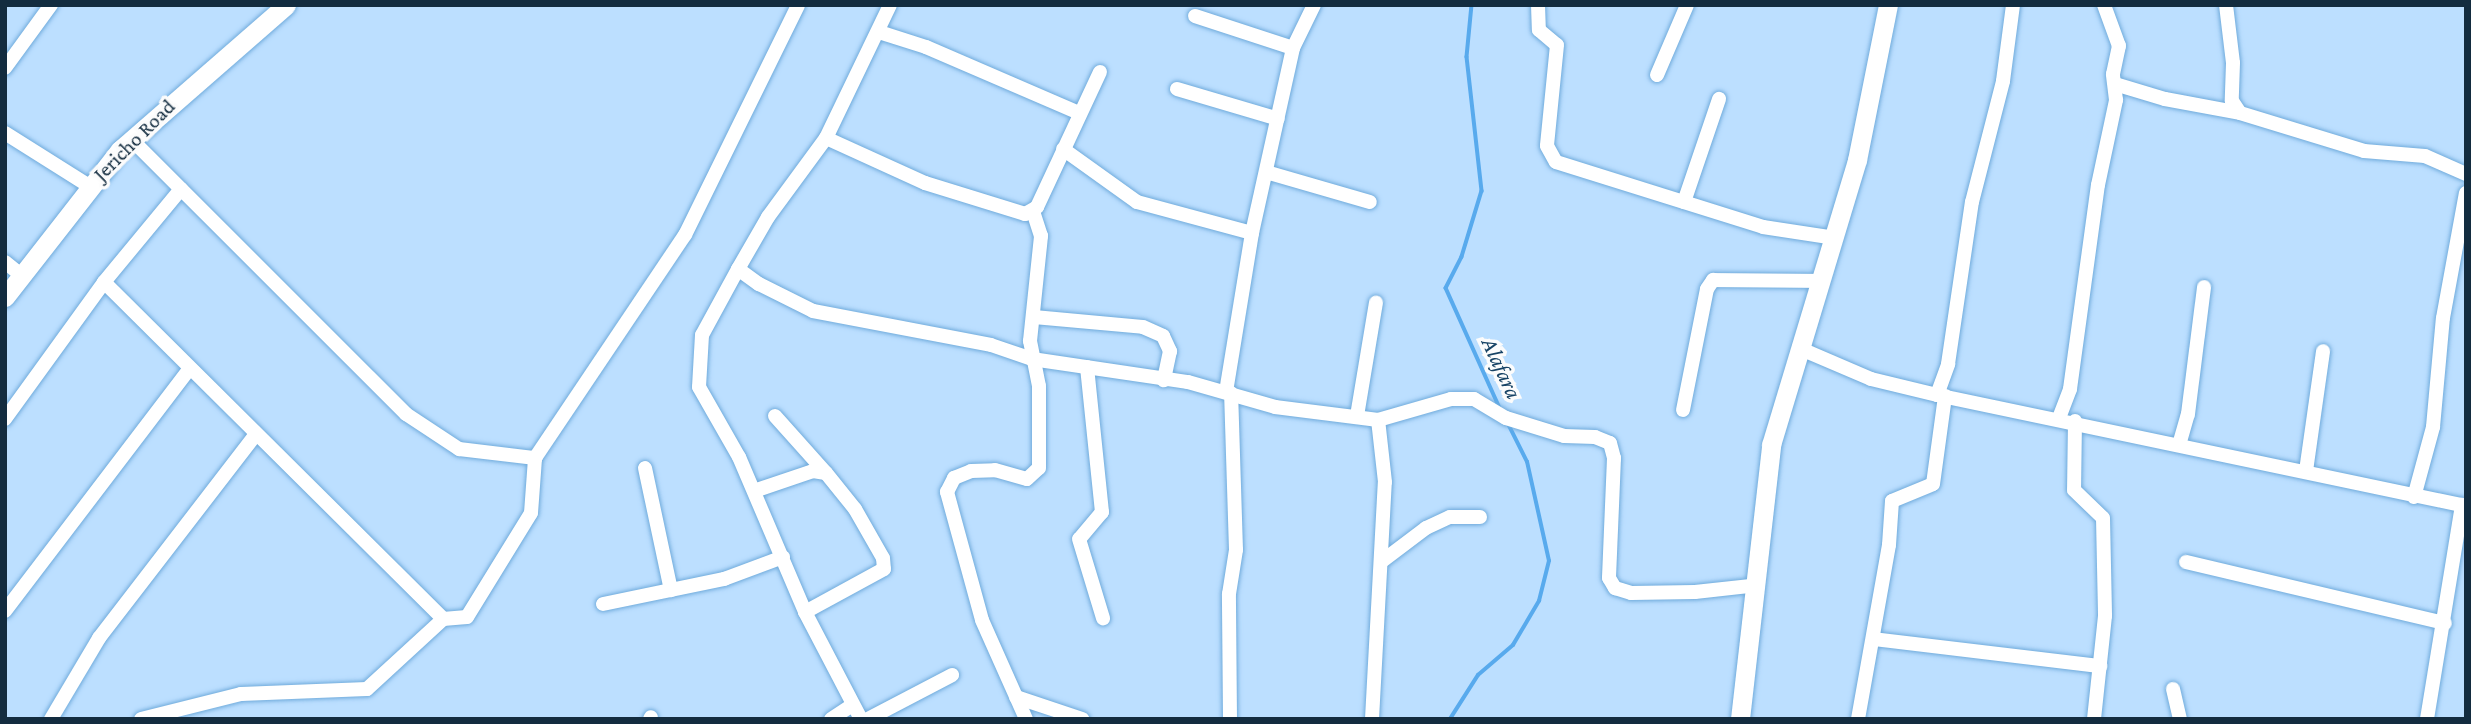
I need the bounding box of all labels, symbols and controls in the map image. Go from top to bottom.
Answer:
street label: Jericho Road [88,94,180,186]
water label: Alafara [1476,333,1528,403]

